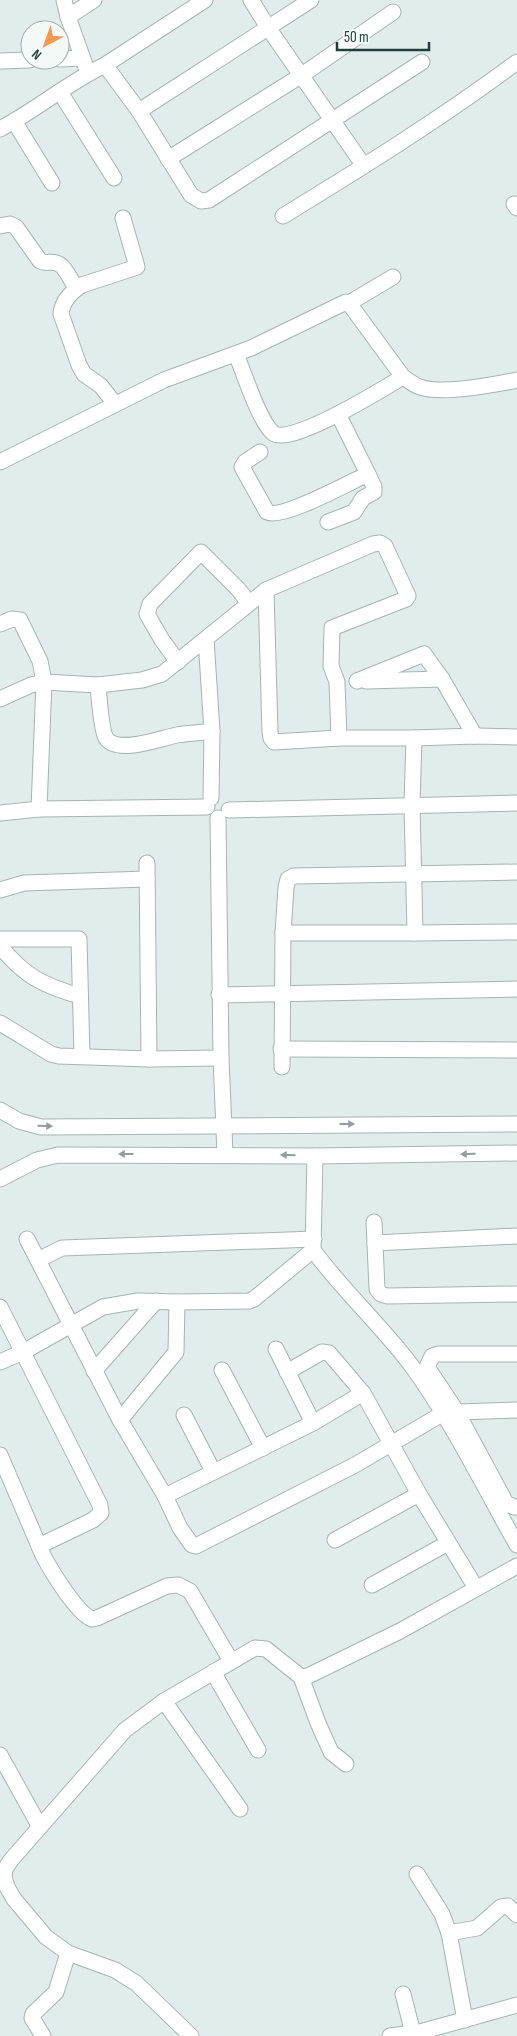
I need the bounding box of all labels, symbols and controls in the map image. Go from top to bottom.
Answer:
north arrow [20,20,70,70]
scale bar [337,20,430,52]
text: 50 m [344,28,369,47]
text: N [28,46,45,63]
one-way arrow [340,1120,356,1128]
one-way arrow [37,1123,53,1131]
one-way arrow [460,1150,476,1158]
one-way arrow [118,1151,134,1159]
one-way arrow [280,1151,296,1159]

